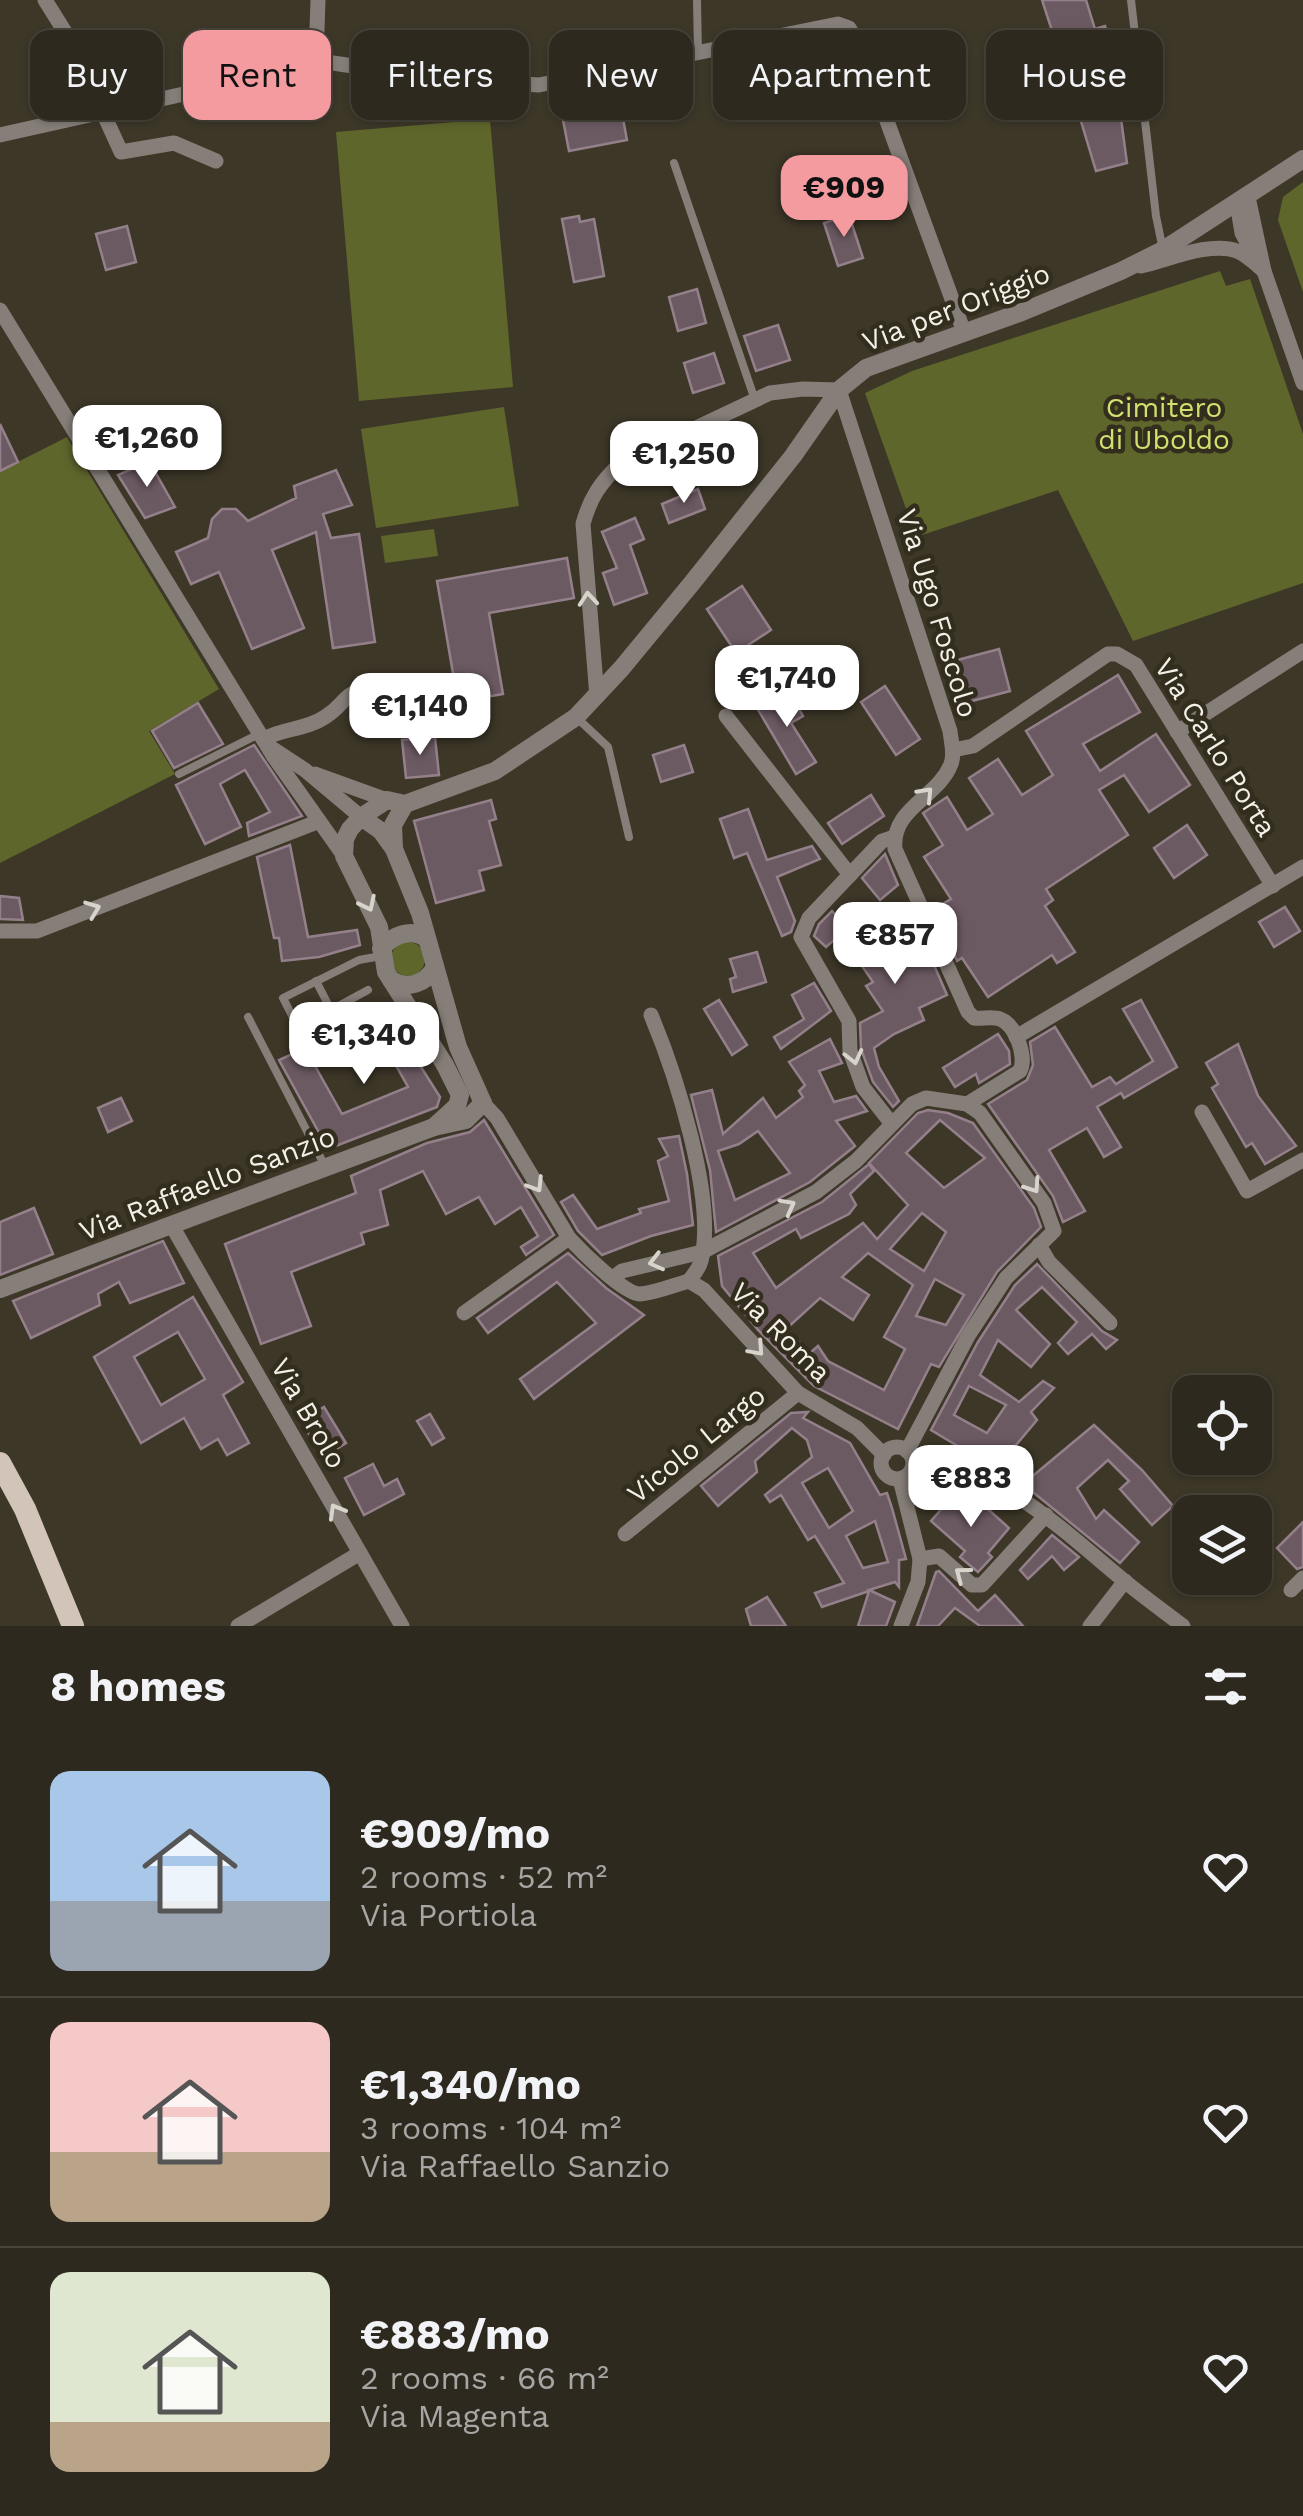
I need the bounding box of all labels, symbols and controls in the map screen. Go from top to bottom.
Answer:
chip: Buy [30,30,163,120]
chip: Rent [183,30,331,120]
chip: Filters [351,30,529,120]
chip: New [549,30,693,120]
chip: Apartment [713,30,966,120]
chip: House [986,30,1163,120]
pin: €909 [785,155,903,240]
text: €909 [803,168,885,206]
street label: Via per Origgio [858,257,1055,358]
park label: Cimitero di Uboldo [1098,391,1230,456]
pin: €1,260 [66,405,228,490]
text: €1,260 [95,418,199,456]
pin: €1,250 [603,421,765,506]
text: €1,250 [632,434,736,472]
street label: Via Ugo Foscolo [890,505,985,721]
one-way arrow [578,591,599,607]
pin: €1,740 [706,645,868,730]
street label: Via Carlo Porta [1148,652,1284,842]
text: €1,740 [737,658,837,696]
pin: €1,140 [339,673,501,758]
text: €1,140 [371,686,469,724]
one-way arrow [914,787,932,806]
one-way arrow [355,894,375,912]
one-way arrow [83,900,101,920]
pin: €857 [836,902,954,987]
text: €857 [855,915,935,953]
pin: €1,340 [283,1002,445,1087]
text: €1,340 [311,1015,417,1053]
one-way arrow [842,1048,863,1065]
street label: Via Raffaello Sanzio [75,1119,340,1247]
one-way arrow [523,1174,542,1192]
one-way arrow [1021,1175,1039,1194]
one-way arrow [777,1199,795,1218]
one-way arrow [648,1251,665,1272]
street label: Via Roma [724,1275,838,1389]
one-way arrow [746,1338,764,1356]
street label: Via Brolo [264,1352,353,1474]
map controls [1172,1375,1272,1595]
button: locate [1172,1375,1272,1475]
street label: Vicolo Largo [621,1379,772,1510]
pin: €883 [912,1445,1030,1530]
text: €883 [930,1458,1012,1496]
button: layers [1172,1495,1272,1595]
one-way arrow [329,1504,348,1522]
one-way arrow [955,1569,973,1586]
icon: filters [1198,1659,1253,1714]
text: 8 homes [50,1662,226,1711]
text: €909/mo [360,1809,550,1858]
icon: home [130,1811,250,1931]
icon: heart [1198,1844,1253,1899]
text: 2 rooms · 52 m² [360,1858,607,1896]
text: Via Portiola [360,1896,537,1934]
text: €1,340/mo [360,2060,581,2109]
icon: home [130,2062,250,2182]
icon: heart [1198,2095,1253,2150]
text: 3 rooms · 104 m² [360,2109,621,2147]
text: Via Raffaello Sanzio [360,2147,670,2185]
text: €883/mo [360,2310,550,2359]
icon: home [130,2312,250,2432]
icon: heart [1198,2345,1253,2400]
text: 2 rooms · 66 m² [360,2359,609,2397]
text: Via Magenta [360,2397,549,2435]

